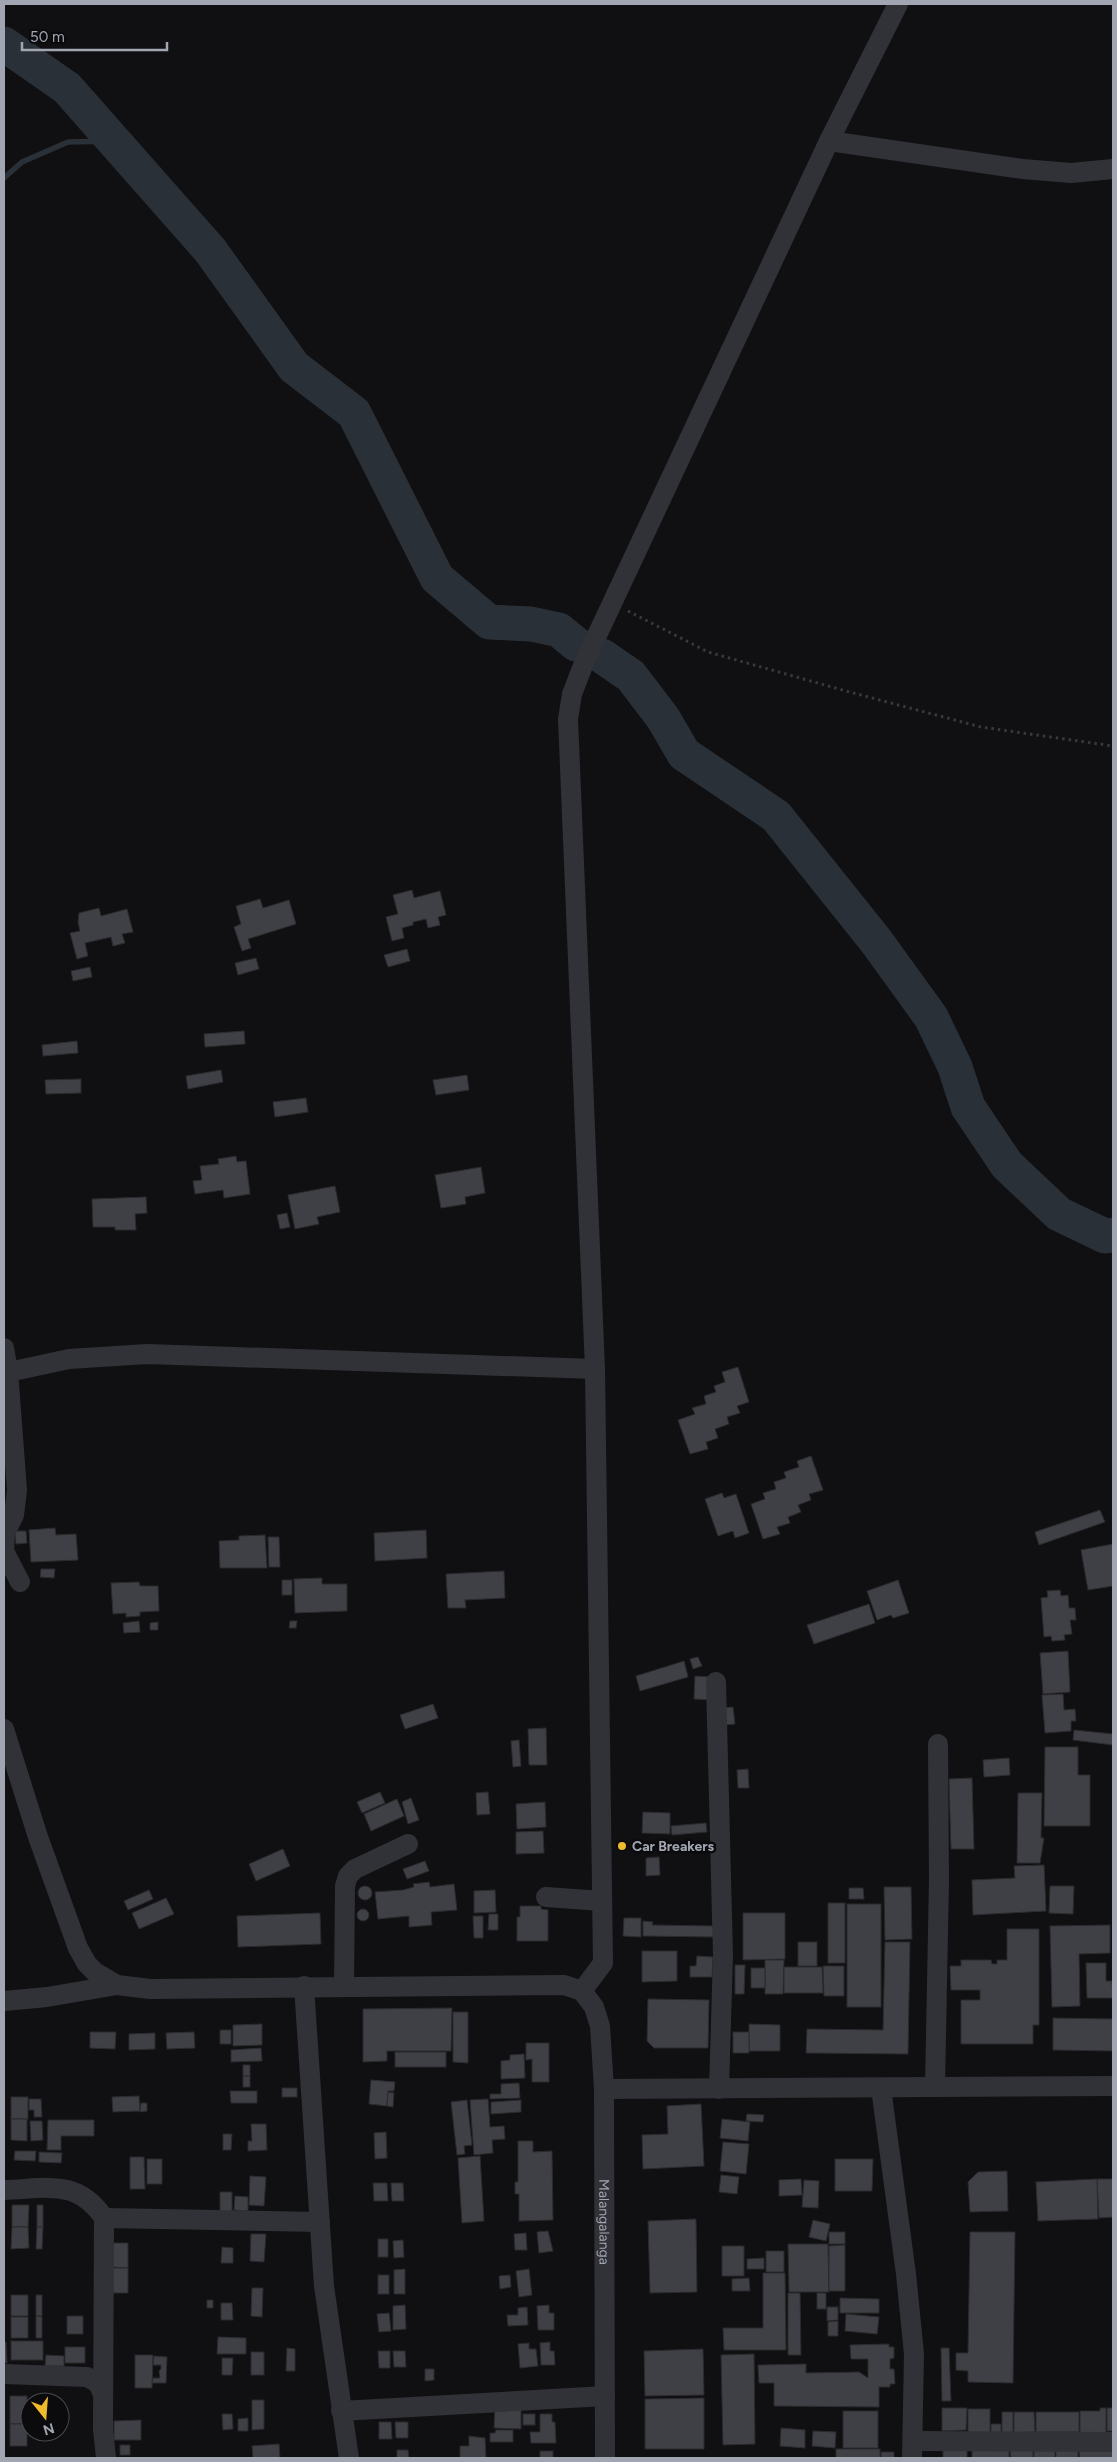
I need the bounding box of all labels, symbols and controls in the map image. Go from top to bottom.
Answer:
scale bar [22,20,168,52]
text: 50 m [30,28,65,46]
place label: Car Breakers [632,1838,715,1855]
marker: Car Breakers [616,1840,628,1852]
street label: Malangalanga [596,2179,613,2265]
north arrow [20,2392,70,2442]
text: N [41,2419,56,2439]

